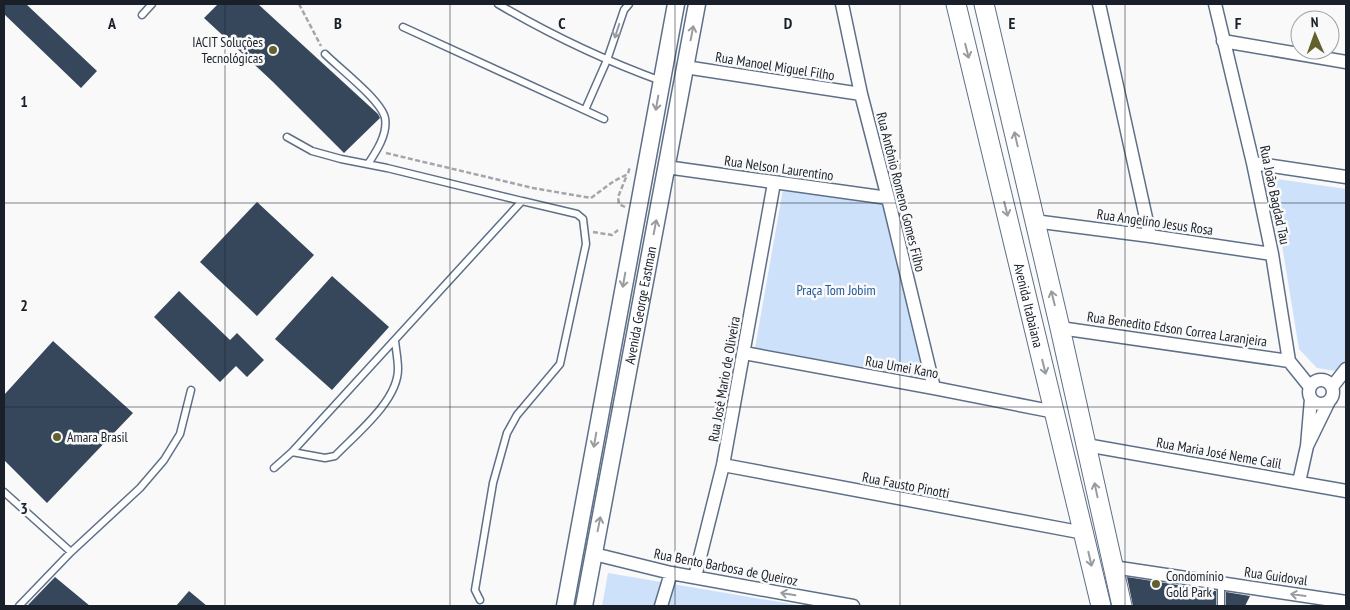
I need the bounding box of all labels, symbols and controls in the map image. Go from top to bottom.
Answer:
north arrow [1290,10,1340,60]
text: A [107,13,117,33]
text: B [334,13,342,33]
text: C [558,13,566,33]
text: D [784,13,793,33]
text: E [1009,13,1016,33]
text: F [1235,13,1242,33]
text: N [1310,13,1319,31]
one-way arrow [611,22,621,38]
one-way arrow [687,25,697,41]
place label: IACIT Soluções Tecnológicas [192,33,263,67]
one-way arrow [963,43,972,59]
marker: IACIT Soluções Tecnológicas [267,44,279,56]
street label: Rua Manoel Miguel Filho [714,48,836,84]
text: 1 [20,91,28,111]
one-way arrow [652,95,662,111]
street label: Rua Antônio Romeno Gomes Filho [872,110,930,274]
one-way arrow [1011,132,1020,148]
street label: Rua João Bagdad Tau [1256,144,1294,246]
street label: Rua Nelson Laurentino [723,151,835,185]
one-way arrow [1002,201,1011,217]
street label: Rua Angelino Jesus Rosa [1096,205,1214,239]
one-way arrow [651,219,661,235]
street label: Avenida George Eastman [621,245,660,366]
street label: Avenida Itabaiana [1010,261,1047,349]
one-way arrow [619,272,629,288]
park label: Praça Tom Jobim [796,281,876,299]
one-way arrow [1048,290,1057,306]
text: 2 [20,295,28,315]
street label: Rua Benedito Edson Correa Laranjeira [1086,307,1268,351]
street label: Rua José Mario de Oliveira [704,315,744,443]
street label: Rua Umei Kano [864,352,940,382]
one-way arrow [1040,358,1049,374]
place label: Amara Brasil [67,428,129,446]
marker: Amara Brasil [51,431,63,443]
one-way arrow [590,432,600,448]
street label: Rua Maria José Neme Calil [1155,433,1284,473]
street label: Rua Fausto Pinotti [861,468,951,502]
one-way arrow [1091,483,1100,499]
text: 3 [20,498,28,518]
one-way arrow [595,516,605,532]
street label: Rua Bento Barbosa de Queiroz [653,544,799,590]
one-way arrow [1086,551,1095,567]
street label: Rua Guidoval [1243,563,1309,589]
place label: Condomínio Gold Park [1166,567,1224,601]
marker: Condomínio Gold Park [1150,578,1162,590]
one-way arrow [780,589,796,599]
one-way arrow [1290,589,1306,599]

